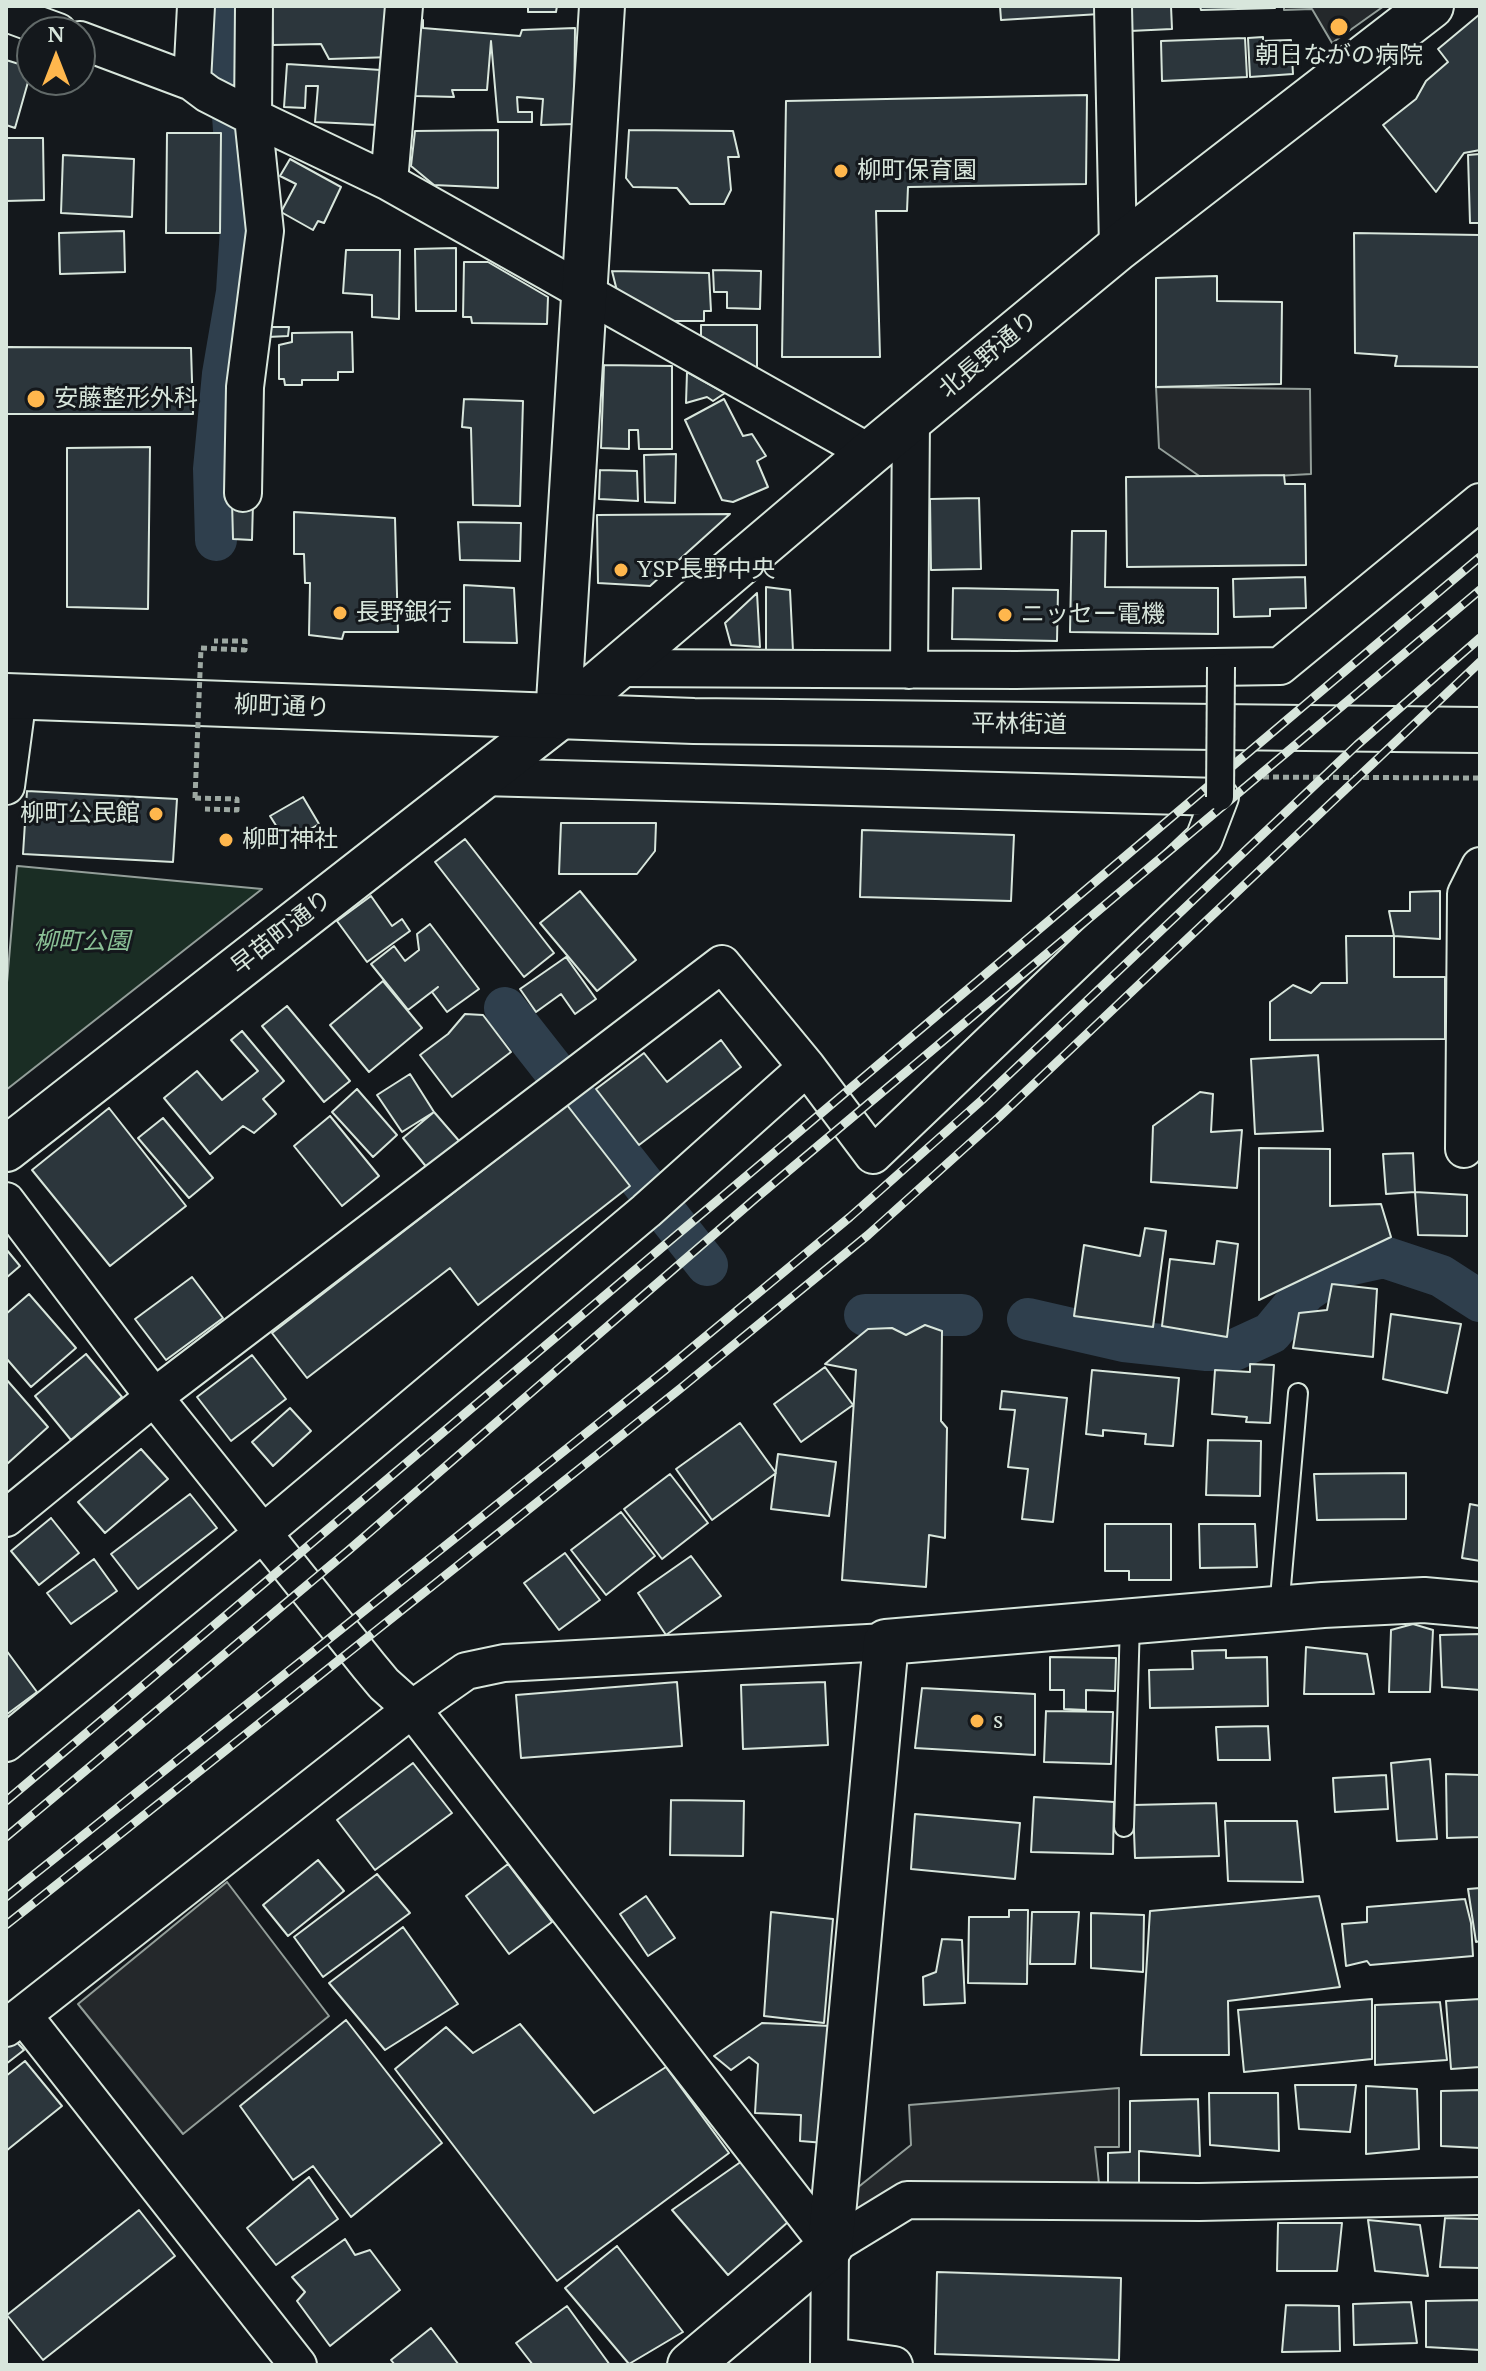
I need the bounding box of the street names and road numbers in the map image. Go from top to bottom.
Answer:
street label: 北長野通り [934,305,1044,405]
street label: 柳町通り [234,691,330,723]
street label: 平林街道 [971,710,1067,740]
street label: 早苗町通り [226,885,338,981]

